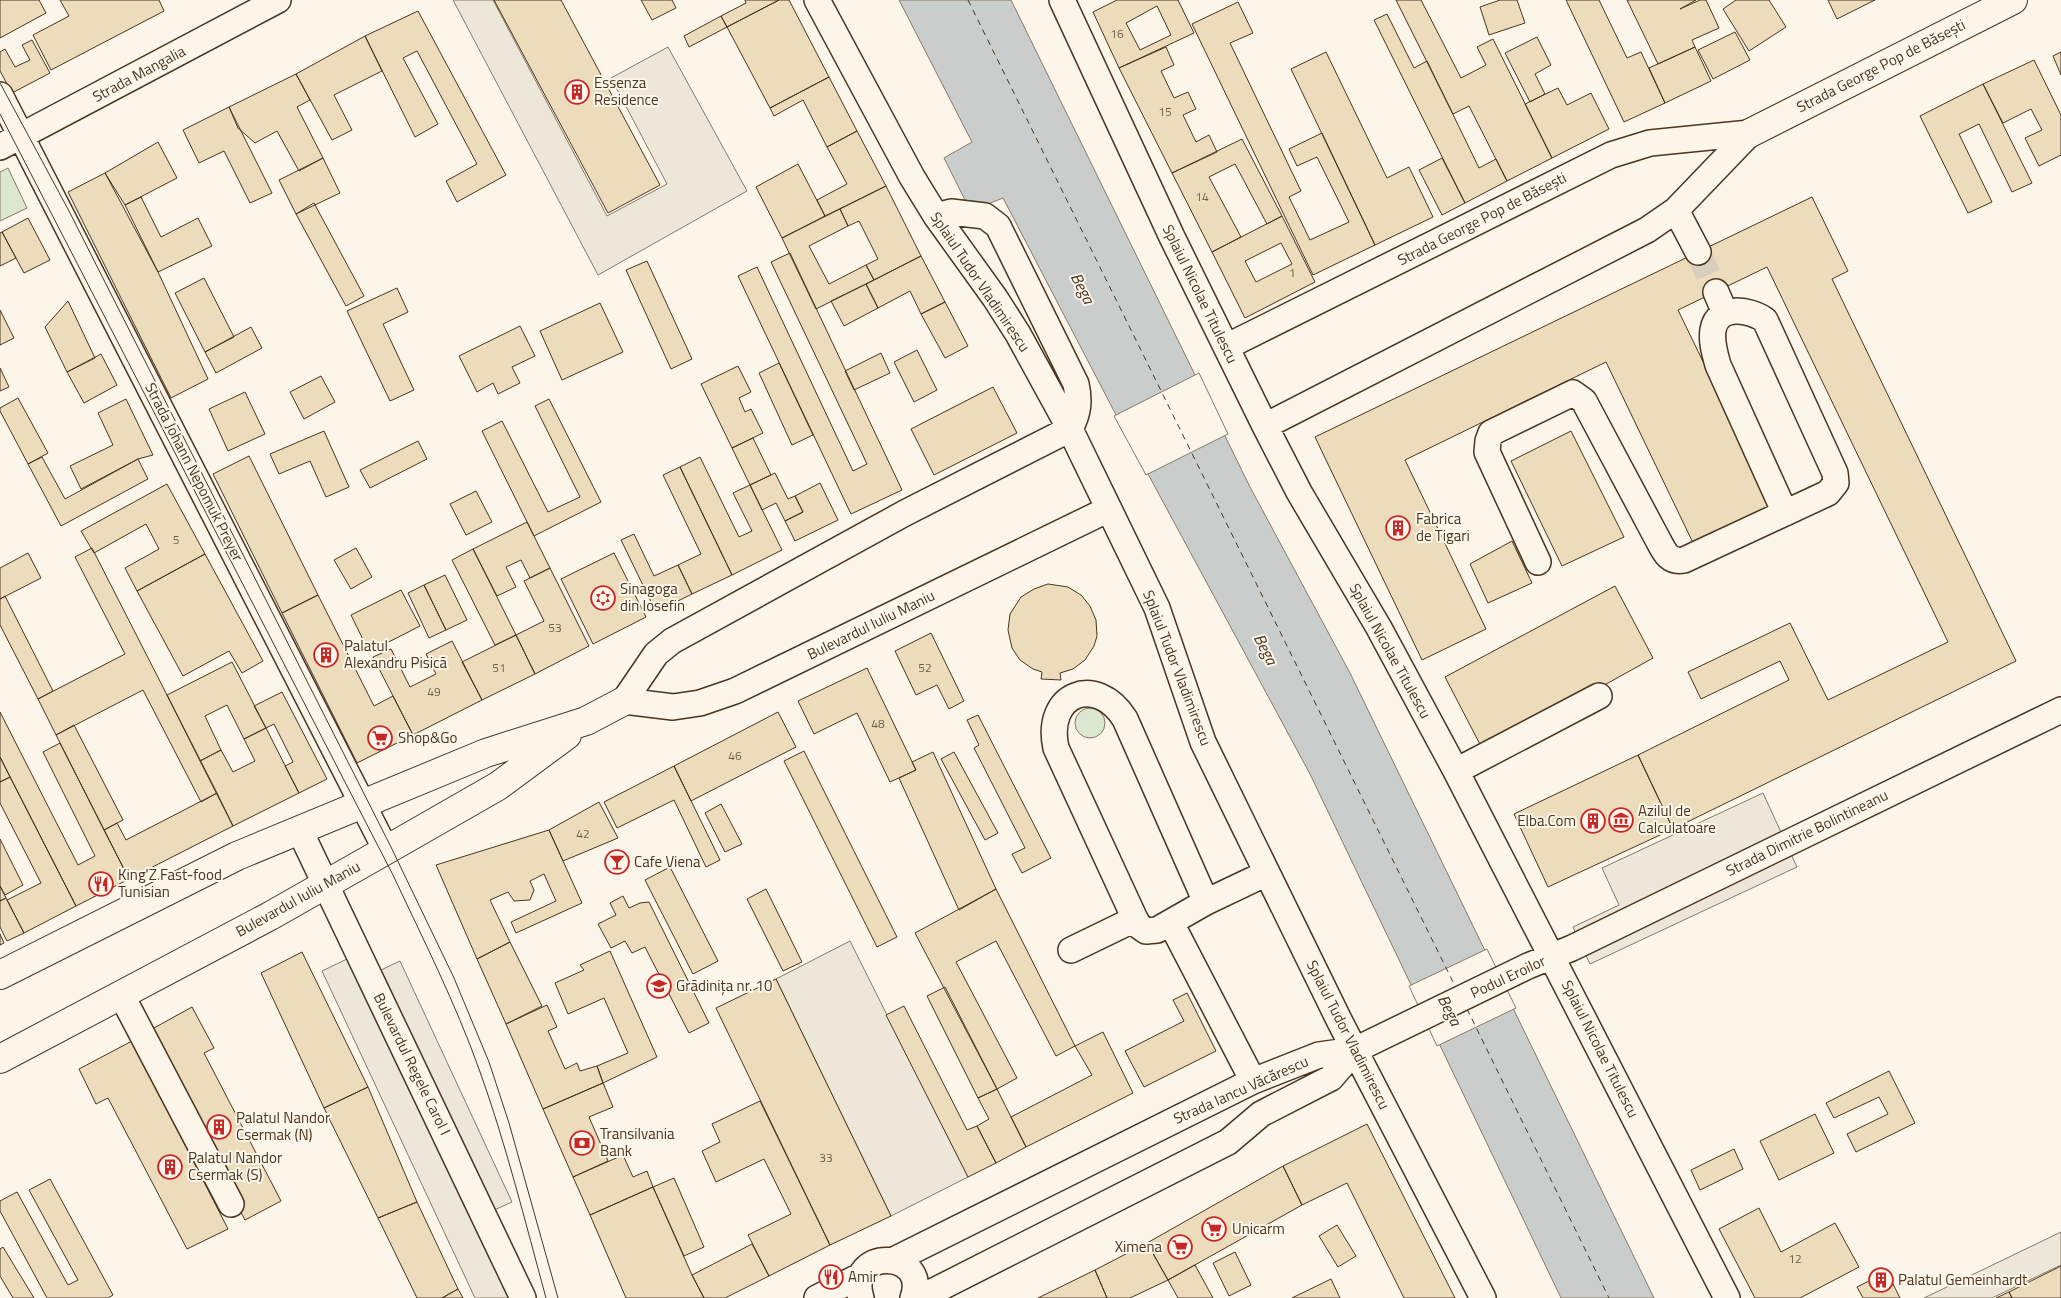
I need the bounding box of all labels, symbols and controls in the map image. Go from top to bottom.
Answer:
street label: Strada George Pop de Băsești [1792,13,1969,118]
house number: 16 [1110,24,1124,43]
street label: Strada Mangalia [88,39,190,108]
place label: Essenza Residence [594,71,659,111]
building icon: Essenza Residence [564,79,590,105]
house number: 15 [1158,102,1172,121]
street label: Strada George Pop de Băsești [1393,166,1570,271]
house number: 14 [1195,187,1209,206]
street label: Splaiul Tudor Vladimirescu [925,207,1036,356]
street label: Splaiul Nicolae Titulescu [1157,221,1244,367]
house number: 1 [1289,263,1295,282]
water label: Bega [1065,268,1101,309]
street label: Strada Johann Nepomuk Preyer [139,379,250,565]
place label: Fabrica de Tigari [1416,507,1470,547]
building icon: Fabrica de Tigari [1385,515,1411,541]
house number: 5 [173,530,180,549]
place label: Sinagoga din Iosefin [620,577,685,617]
street label: Splaiul Nicolae Titulescu [1344,579,1437,723]
street label: Bulevardul Iuliu Maniu [803,584,939,665]
synagogue icon: Sinagoga din Iosefin [590,585,616,611]
street label: Splaiul Tudor Vladimirescu [1137,587,1218,749]
house number: 53 [548,618,562,637]
water label: Bega [1248,629,1284,670]
place label: Palatul Alexandru Pisică [344,634,448,674]
building icon: Palatul Alexandru Pisică [313,642,339,668]
house number: 51 [492,658,506,677]
house number: 52 [918,658,932,677]
house number: 49 [427,682,441,701]
house number: 48 [871,714,885,733]
supermarket icon: Shop&Go [367,725,393,751]
place label: Shop&Go [398,726,457,749]
house number: 46 [728,746,742,765]
street label: Strada Dimitrie Bolintineanu [1722,783,1892,882]
place label: Azilul de Calculatoare [1638,799,1716,839]
museum icon: Azilul de Calculatoare [1608,807,1634,833]
building icon: Elba.Com [1580,808,1606,834]
place label: Elba.Com [1517,809,1576,832]
house number: 42 [576,824,590,843]
bar icon: Cafe Viena [604,849,630,875]
place label: Cafe Viena [634,850,701,873]
street label: Bulevardul Iuliu Maniu [231,855,364,942]
place label: King'Z Fast-food Tunisian [118,863,222,903]
restaurant icon: King'Z Fast-food Tunisian [88,871,114,897]
street label: Podul Eroilor [1466,949,1549,1004]
street label: Splaiul Tudor Vladimirescu [1301,956,1396,1113]
school or university icon: Grădinița nr. 10 [646,973,672,999]
place label: Grădinița nr. 10 [676,974,772,997]
street label: Splaiul Nicolae Titulescu [1556,976,1645,1122]
street label: Bulevardul Regele Carol I [368,989,457,1139]
water label: Bega [1432,990,1468,1031]
street label: Strada Iancu Văcărescu [1170,1049,1312,1130]
place label: Palatul Nandor Csermak (N) [236,1106,330,1146]
building icon: Palatul Nandor Csermak (N) [206,1114,232,1140]
place label: Transilvania Bank [600,1122,675,1162]
bank icon: Transilvania Bank [569,1130,595,1156]
place label: Palatul Nandor Csermak (S) [188,1146,282,1186]
house number: 33 [819,1148,833,1167]
building icon: Palatul Nandor Csermak (S) [157,1154,183,1180]
supermarket icon: Unicarm [1201,1216,1227,1242]
place label: Unicarm [1232,1217,1285,1240]
supermarket icon: Ximena [1167,1234,1193,1260]
place label: Ximena [1115,1235,1162,1258]
house number: 12 [1788,1249,1802,1268]
restaurant icon: Amir [818,1264,844,1290]
place label: Amir [848,1265,878,1288]
building icon: Palatul Gemeinhardt [1868,1267,1894,1293]
place label: Palatul Gemeinhardt [1898,1268,2028,1291]

